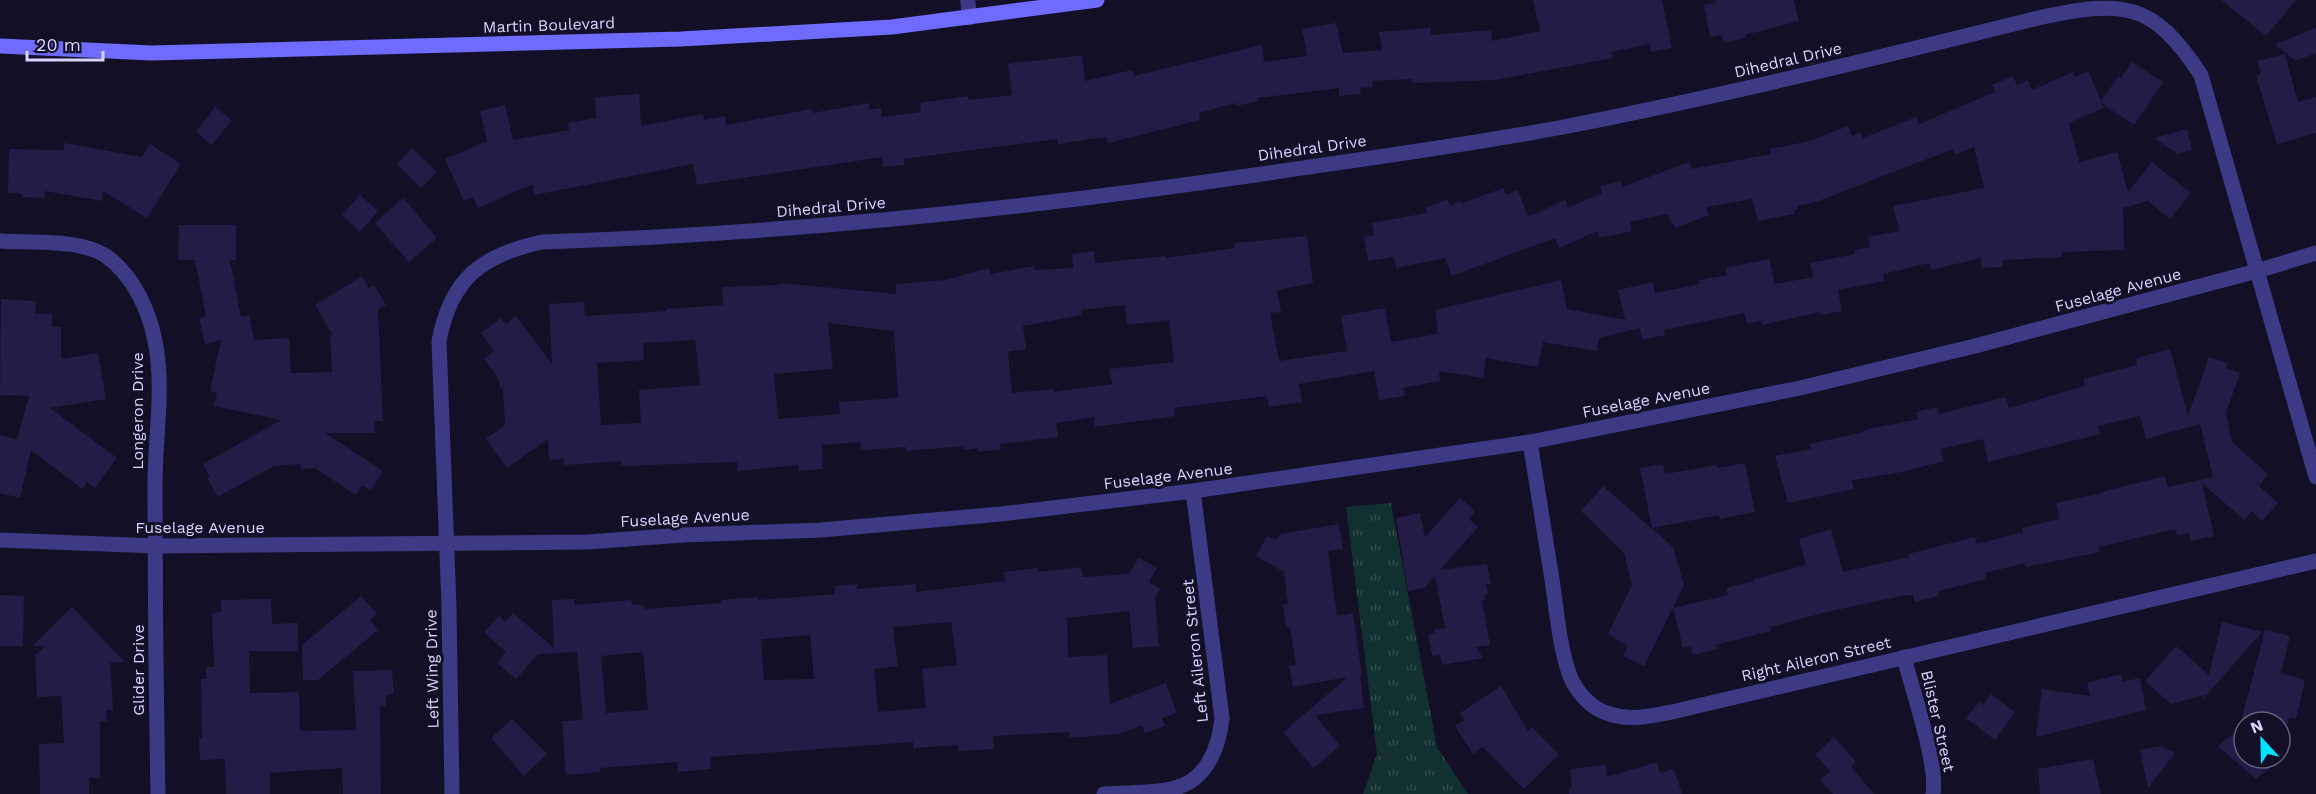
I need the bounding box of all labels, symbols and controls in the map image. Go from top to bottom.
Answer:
street label: Martin Boulevard [483,13,615,37]
scale bar [27,24,104,62]
text: 20 m [36,34,81,55]
street label: Dihedral Drive [1732,38,1844,82]
street label: Dihedral Drive [1256,131,1368,165]
street label: Dihedral Drive [775,193,887,221]
street label: Fuselage Avenue [2053,264,2183,316]
street label: Longeron Drive [128,352,147,470]
street label: Fuselage Avenue [1581,378,1711,422]
street label: Fuselage Avenue [1102,459,1234,493]
street label: Fuselage Avenue [620,505,750,531]
street label: Fuselage Avenue [135,518,265,537]
street label: Left Aileron Street [1178,578,1212,724]
street label: Left Wing Drive [421,609,443,729]
street label: Glider Drive [129,624,148,716]
street label: Right Aileron Street [1739,632,1893,685]
street label: Blister Street [1917,668,1959,774]
north arrow [2232,710,2292,770]
text: N [2248,716,2266,738]

